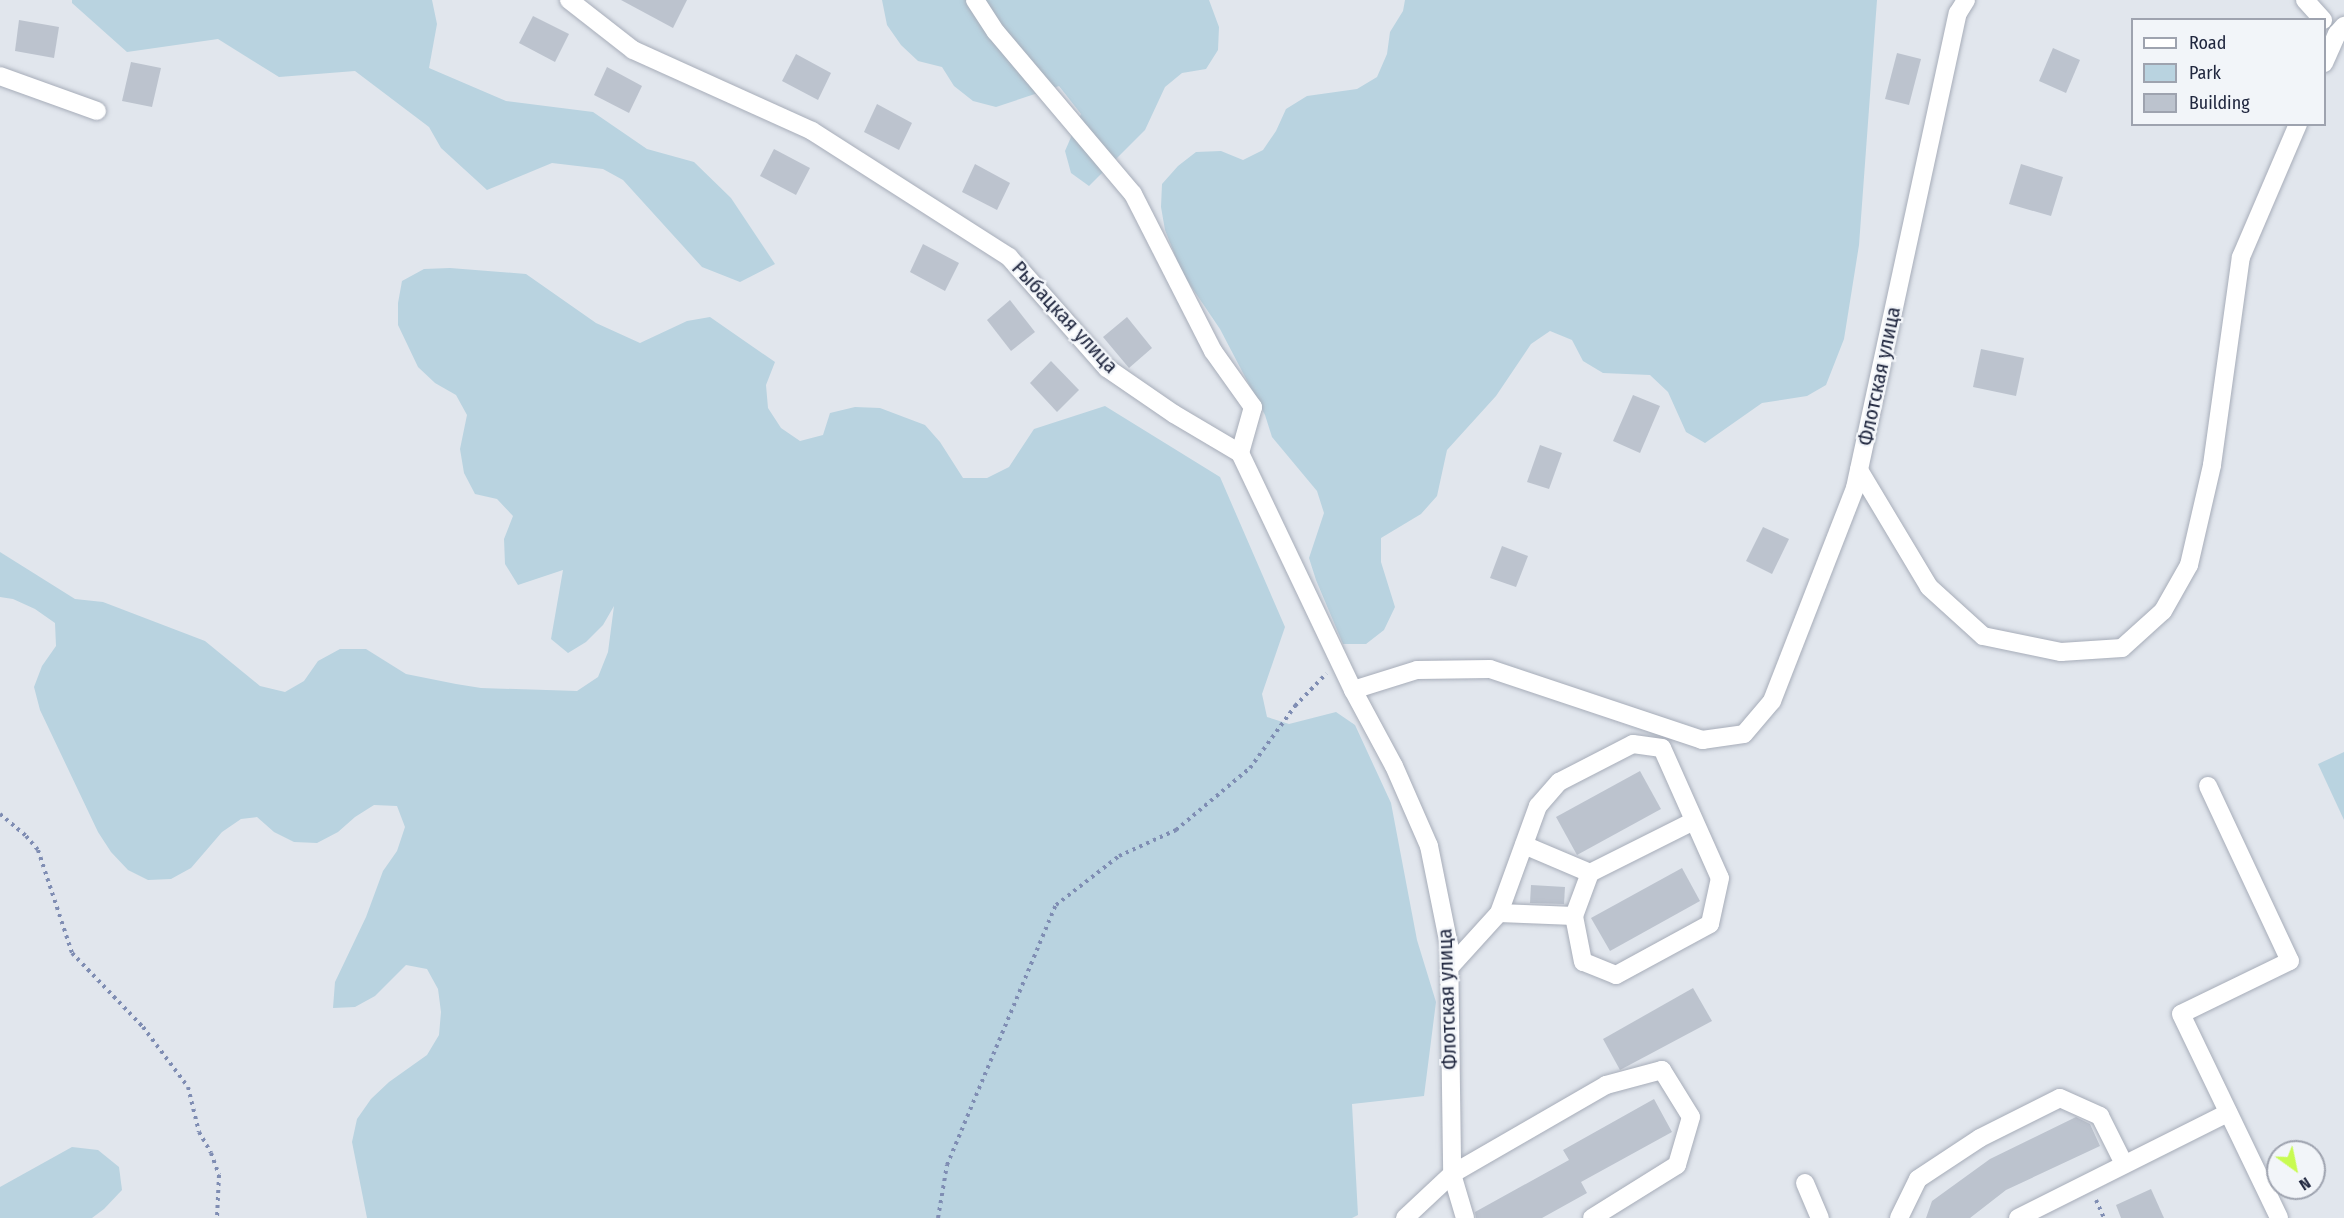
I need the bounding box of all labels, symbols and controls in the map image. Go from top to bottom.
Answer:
legend [2131,18,2326,126]
text: Road [2189,32,2226,54]
text: Park [2189,62,2221,84]
text: Building [2189,92,2250,114]
street label: Рыбацкая улица [1007,256,1123,378]
street label: Флотская улица [1852,304,1906,448]
street label: Флотская улица [1432,928,1462,1070]
north arrow [2266,1140,2326,1200]
text: N [2296,1173,2314,1194]

